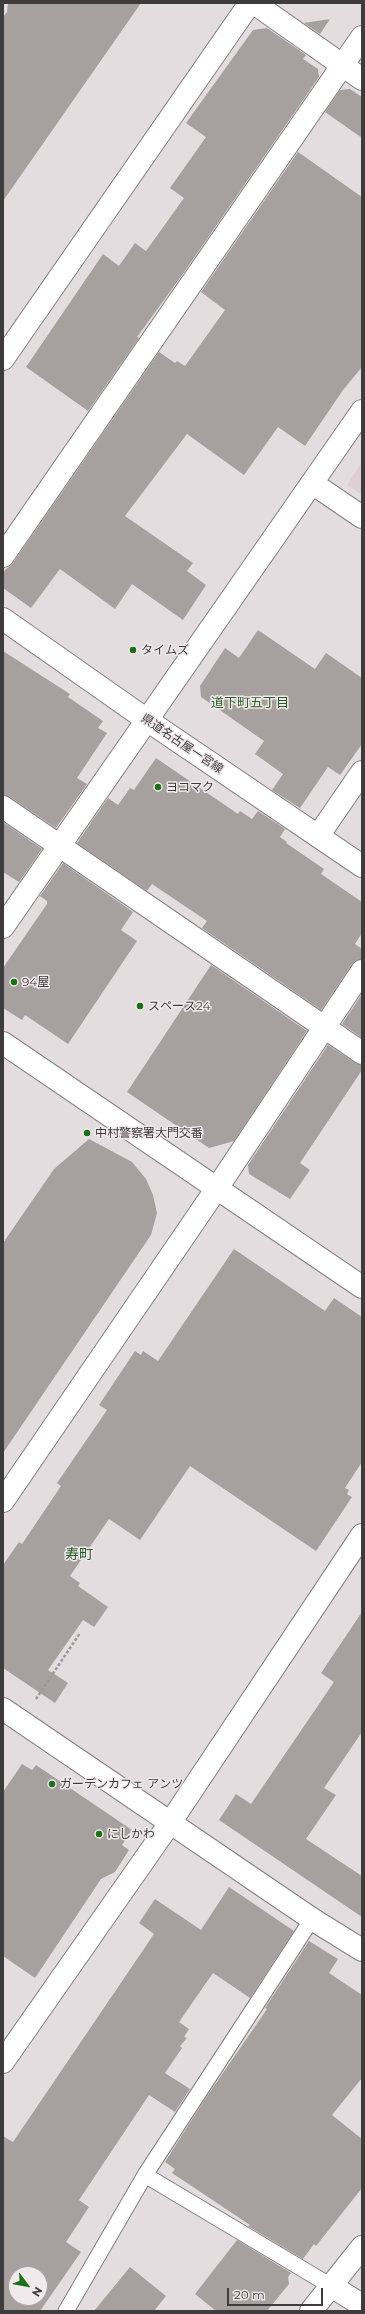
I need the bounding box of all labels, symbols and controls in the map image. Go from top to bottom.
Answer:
place label: タイムズ [141,643,189,657]
marker: タイムズ [128,645,138,655]
district label: 道下町五丁目 [211,695,289,711]
street label: 県道名古屋一宮線 [138,711,226,777]
place label: ヨコマク [166,780,214,794]
marker: ヨコマク [153,782,163,792]
place label: 94屋 [22,975,49,989]
marker: 94屋 [9,977,19,987]
place label: スペース24 [148,999,210,1013]
marker: スペース24 [135,1001,145,1011]
place label: 中村警察署大門交番 [95,1126,203,1140]
marker: 中村警察署大門交番 [82,1128,92,1138]
district label: 寿町 [65,1547,93,1563]
place label: ガーデンカフェ アンツ [60,1777,183,1791]
marker: ガーデンカフェ アンツ [47,1779,57,1789]
place label: にしかわ [107,1827,155,1841]
marker: にしかわ [94,1829,104,1839]
north arrow [8,2266,48,2306]
scale bar [229,2280,325,2306]
text: N [29,2284,46,2299]
text: 20 m [234,2287,265,2302]

